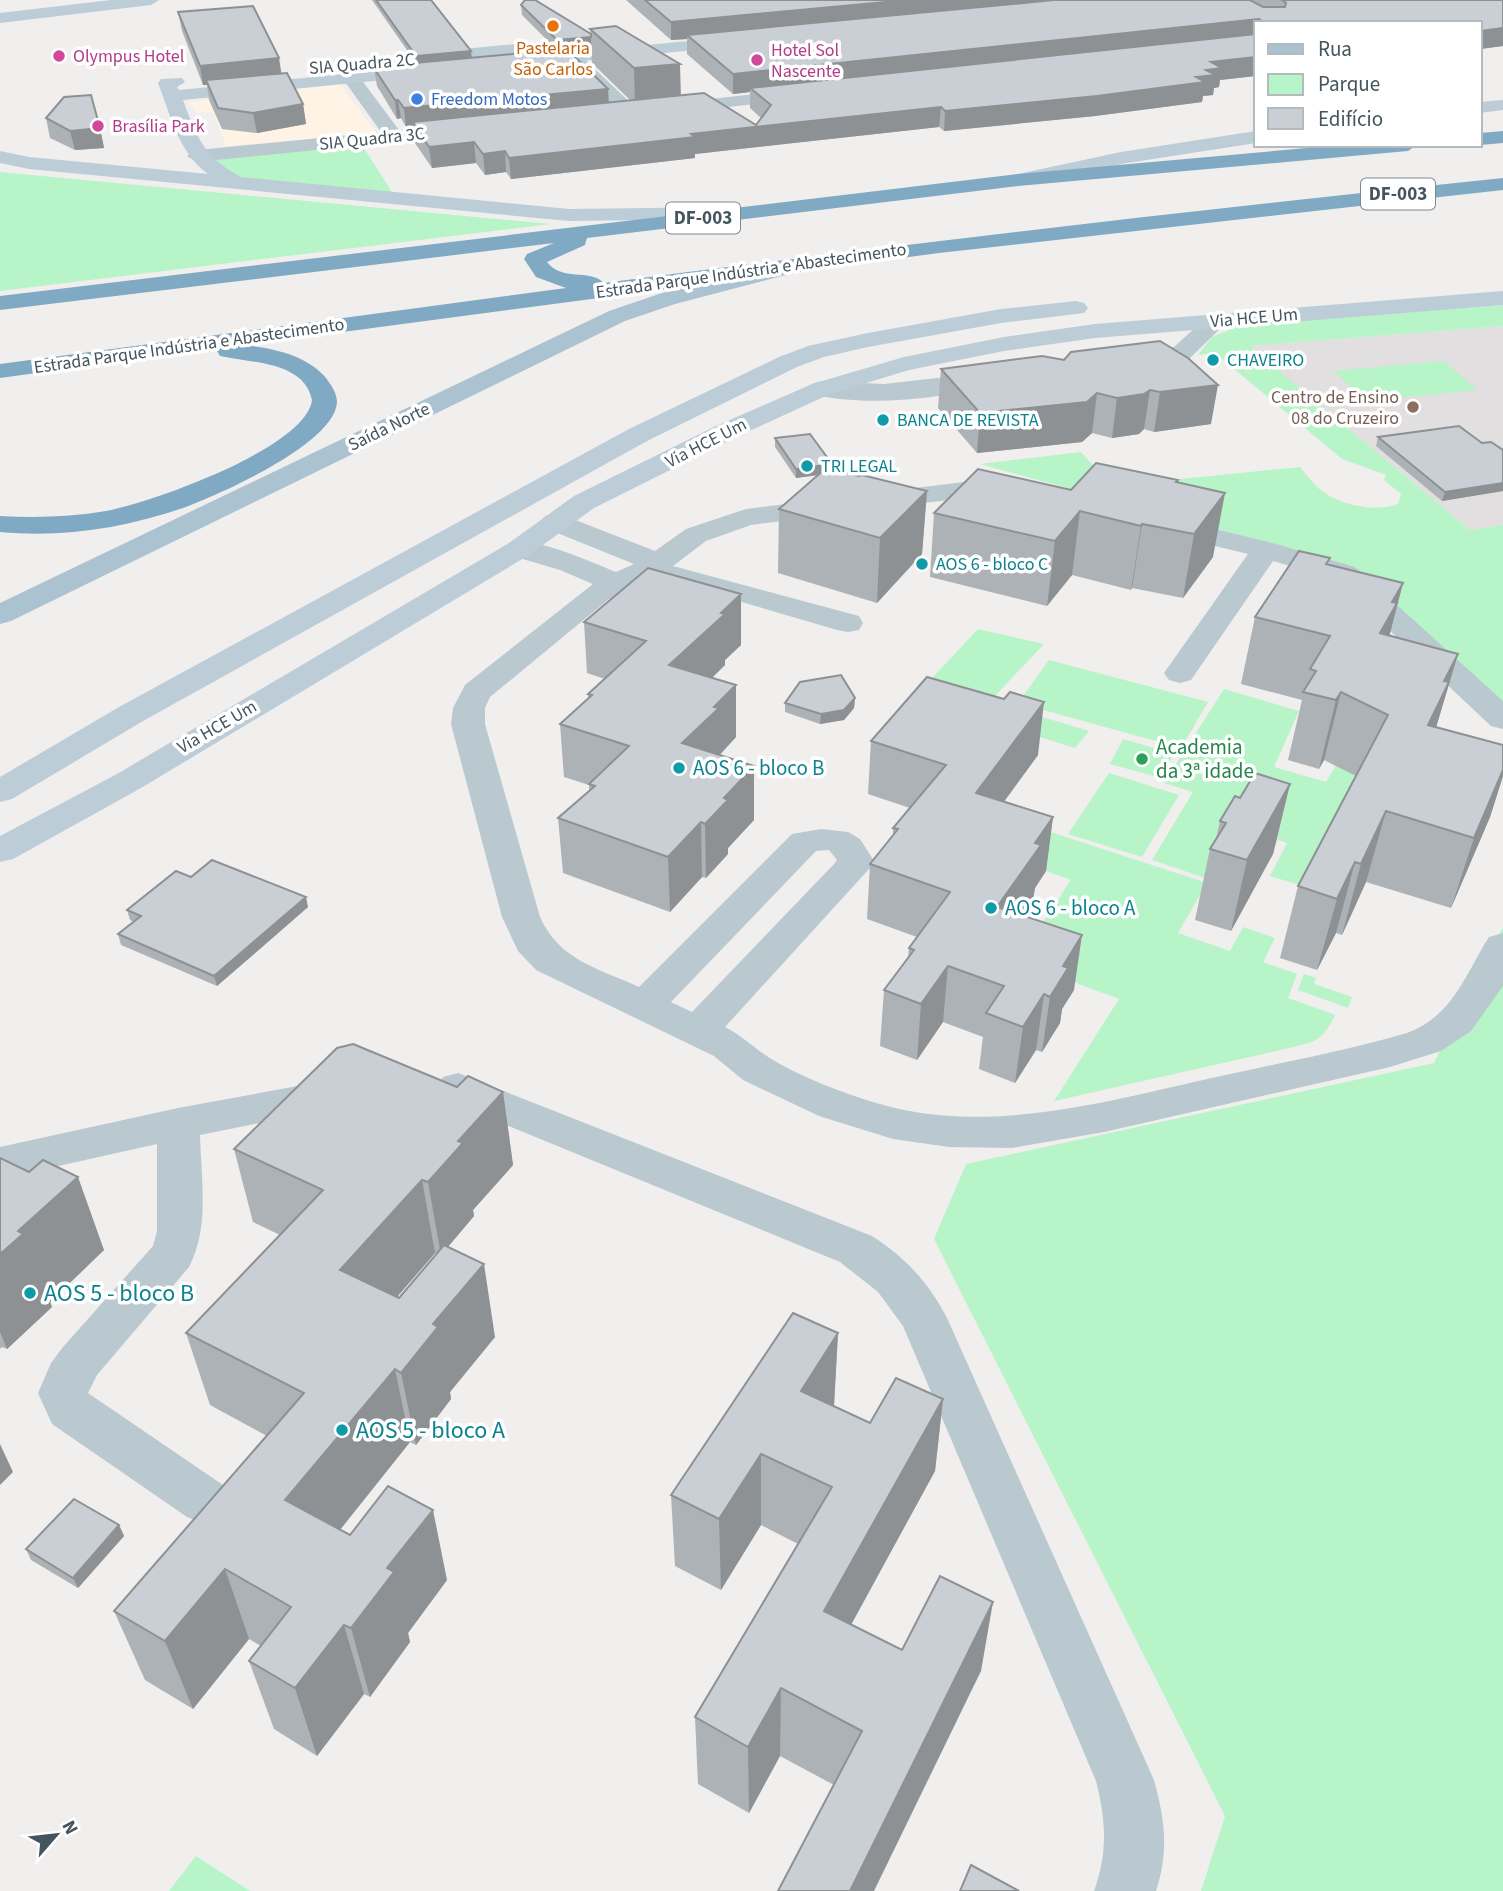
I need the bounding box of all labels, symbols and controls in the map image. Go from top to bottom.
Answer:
marker: Pastelaria São Carlos [545,18,561,34]
legend [1254,21,1482,147]
text: Rua [1318,34,1352,64]
place label: Pastelaria São Carlos [513,36,593,82]
place label: Hotel Sol Nascente [771,38,841,84]
place label: Olympus Hotel [73,44,184,69]
street label: SIA Quadra 2C [308,47,416,81]
marker: Olympus Hotel [51,48,67,64]
marker: Hotel Sol Nascente [749,52,765,68]
text: Parque [1318,69,1380,99]
place label: Freedom Motos [431,87,547,112]
marker: Freedom Motos [409,91,425,107]
text: Edifício [1318,104,1383,134]
place label: Brasília Park [112,114,205,139]
marker: Brasília Park [90,118,106,134]
street label: SIA Quadra 3C [318,121,426,157]
road number: DF-003 [1361,178,1435,210]
road number: DF-003 [666,202,740,233]
street label: Estrada Parque Indústria e Abastecimento [594,237,908,305]
street label: Via HCE Um [1209,302,1299,334]
street label: Estrada Parque Indústria e Abastecimento [32,312,346,380]
place label: CHAVEIRO [1227,348,1304,373]
marker: CHAVEIRO [1205,352,1221,368]
place label: Centro de Ensino 08 do Cruzeiro [1271,385,1399,431]
street label: Saída Norte [344,396,434,458]
marker: Centro de Ensino 08 do Cruzeiro [1405,399,1421,415]
place label: BANCA DE REVISTA [897,408,1039,433]
street label: Via HCE Um [661,412,751,474]
marker: BANCA DE REVISTA [875,412,891,428]
place label: TRI LEGAL [821,454,897,479]
marker: TRI LEGAL [799,458,815,474]
place label: AOS 6 - bloco C [936,552,1048,577]
marker: AOS 6 - bloco C [914,556,930,572]
street label: Via HCE Um [173,694,261,760]
place label: Academia da 3ª idade [1156,732,1254,786]
marker: Academia da 3ª idade [1134,751,1150,767]
place label: AOS 6 - bloco B [693,753,824,783]
marker: AOS 6 - bloco B [671,760,687,776]
place label: AOS 6 - bloco A [1005,893,1136,923]
marker: AOS 6 - bloco A [983,900,999,916]
place label: AOS 5 - bloco B [44,1276,194,1311]
marker: AOS 5 - bloco B [22,1285,38,1301]
place label: AOS 5 - bloco A [356,1413,505,1448]
marker: AOS 5 - bloco A [334,1422,350,1438]
north arrow [21,1800,91,1870]
text: N [55,1816,85,1840]

